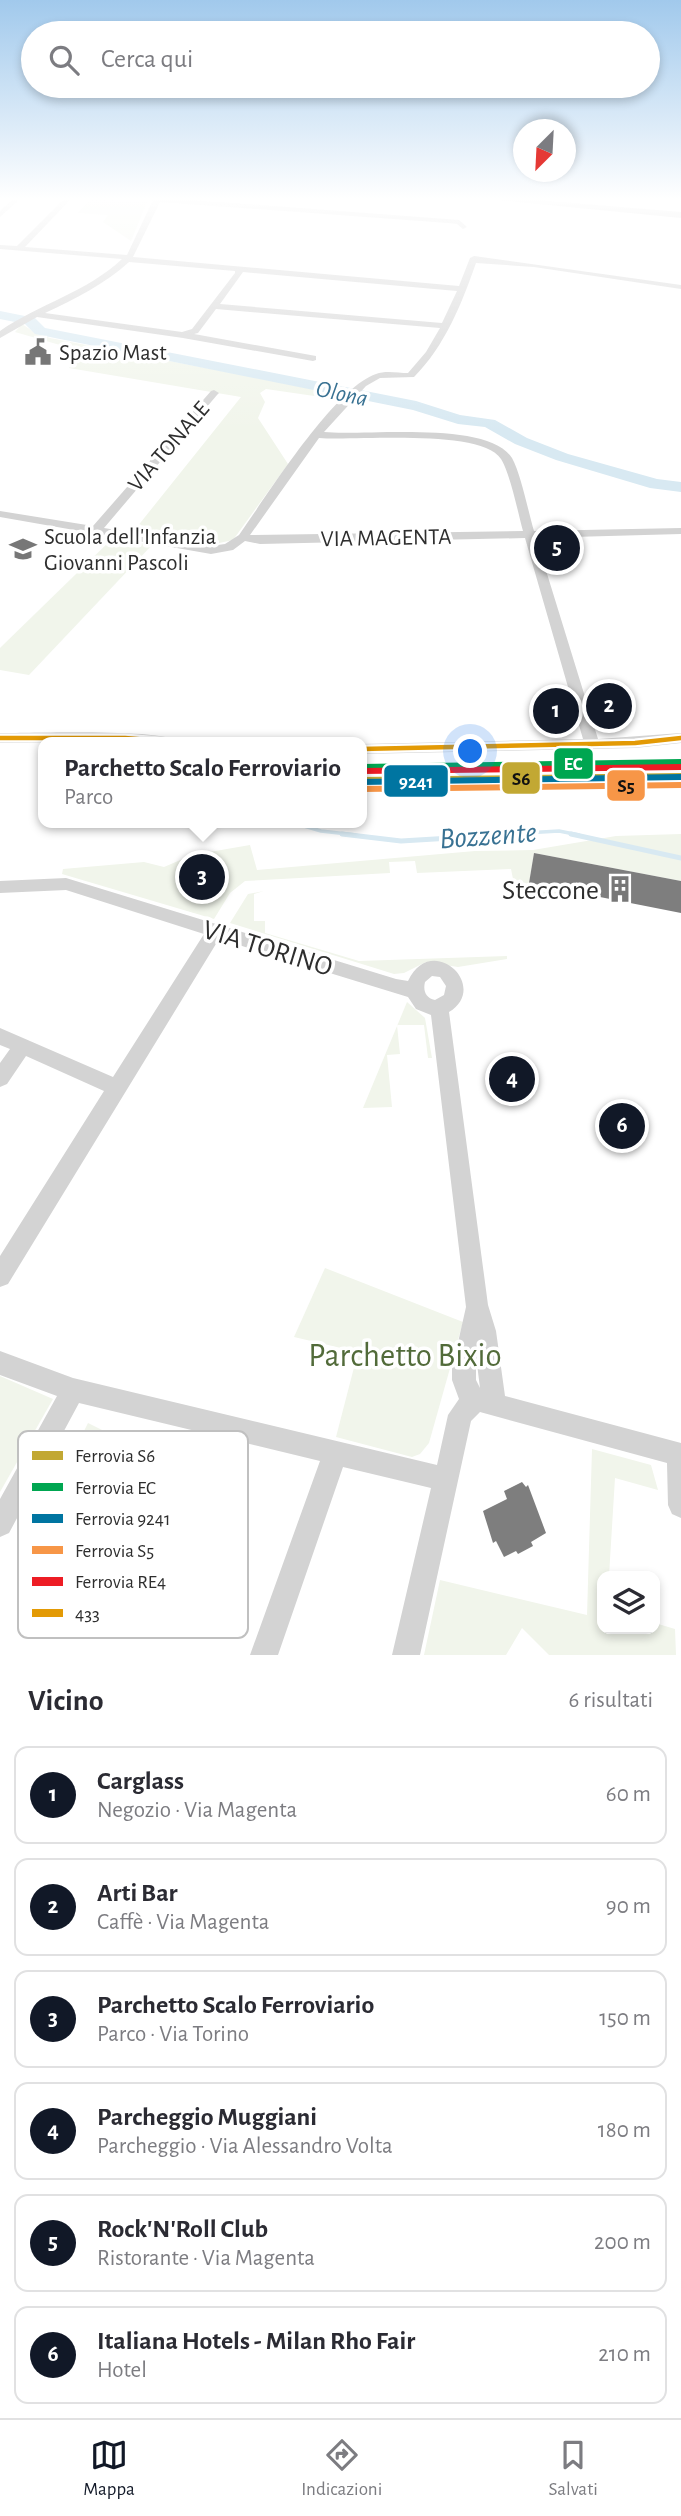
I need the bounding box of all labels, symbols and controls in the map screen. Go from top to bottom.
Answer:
search box [21,21,660,98]
icon: search [45,41,83,79]
text: Cerca qui [101,46,193,72]
north arrow [513,119,576,182]
public building icon: Spazio Mast [23,337,53,367]
place label: Spazio Mast [59,342,167,365]
water label: Olona [314,377,370,411]
street label: VIA TONALE [124,398,214,496]
pin: 5 [534,522,580,574]
place label: Scuola dell'Infanzia Giovanni Pascoli [44,526,216,575]
street label: VIA MAGENTA [320,526,452,551]
school or university icon: Scuola dell'Infanzia Giovanni Pascoli [8,534,38,564]
pin: 2 [586,680,632,732]
pin: 1 [533,685,579,737]
your location [453,734,487,768]
popup [38,737,367,828]
line badge: EC [553,747,594,780]
text: Parchetto Scalo Ferroviario [64,755,341,781]
text: EC [563,755,583,774]
line badge: S6 [501,761,541,795]
line badge: 9241 [383,764,449,798]
line badge: S5 [606,769,646,802]
text: S6 [512,770,530,789]
text: 9241 [399,773,433,792]
text: S5 [617,777,635,796]
text: Parco [64,786,113,809]
water label: Bozzente [438,818,538,854]
pin: 3 [179,851,225,903]
building icon: Steccone [605,874,635,904]
place label: Steccone [502,877,599,905]
street label: VIA TORINO [199,916,336,982]
pin: 4 [489,1053,535,1105]
pin: 6 [599,1100,645,1152]
park label: Parchetto Bixio [308,1340,502,1373]
legend [18,1431,248,1638]
text: Ferrovia S6 [75,1447,155,1466]
text: Ferrovia EC [75,1479,156,1498]
text: Ferrovia 9241 [75,1510,170,1529]
text: Ferrovia S5 [75,1542,154,1561]
map controls [597,1571,660,1634]
button: layers [597,1571,660,1634]
text: Ferrovia RE4 [75,1573,166,1592]
text: 433 [75,1605,100,1624]
text: Vicino [28,1686,104,1716]
text: 6 risultati [569,1689,653,1712]
text: Carglass [97,1768,184,1794]
text: 1 [49,1783,57,1806]
text: 60 m [606,1783,651,1806]
text: Negozio · Via Magenta [97,1799,297,1822]
text: Arti Bar [97,1880,178,1906]
text: 2 [48,1895,58,1918]
text: 90 m [606,1895,651,1918]
text: Caffè · Via Magenta [97,1911,269,1934]
text: Parchetto Scalo Ferroviario [97,1992,374,2018]
text: 3 [48,2007,58,2030]
text: 150 m [599,2007,651,2030]
text: Parco · Via Torino [97,2023,249,2046]
text: Parcheggio Muggiani [97,2104,317,2130]
text: 4 [47,2119,59,2142]
text: 180 m [598,2119,651,2142]
text: Parcheggio · Via Alessandro Volta [97,2135,393,2158]
text: Rock'N'Roll Club [97,2216,268,2242]
text: 5 [48,2231,58,2254]
text: 200 m [594,2231,651,2254]
text: Ristorante · Via Magenta [97,2247,315,2270]
text: Italiana Hotels - Milan Rho Fair [97,2328,415,2354]
text: 6 [47,2343,59,2366]
text: 210 m [598,2343,651,2366]
text: Hotel [97,2359,147,2382]
tab: Mappa [83,2436,135,2501]
tab: Indicazioni [301,2436,382,2501]
tab: Salvati [549,2436,598,2501]

